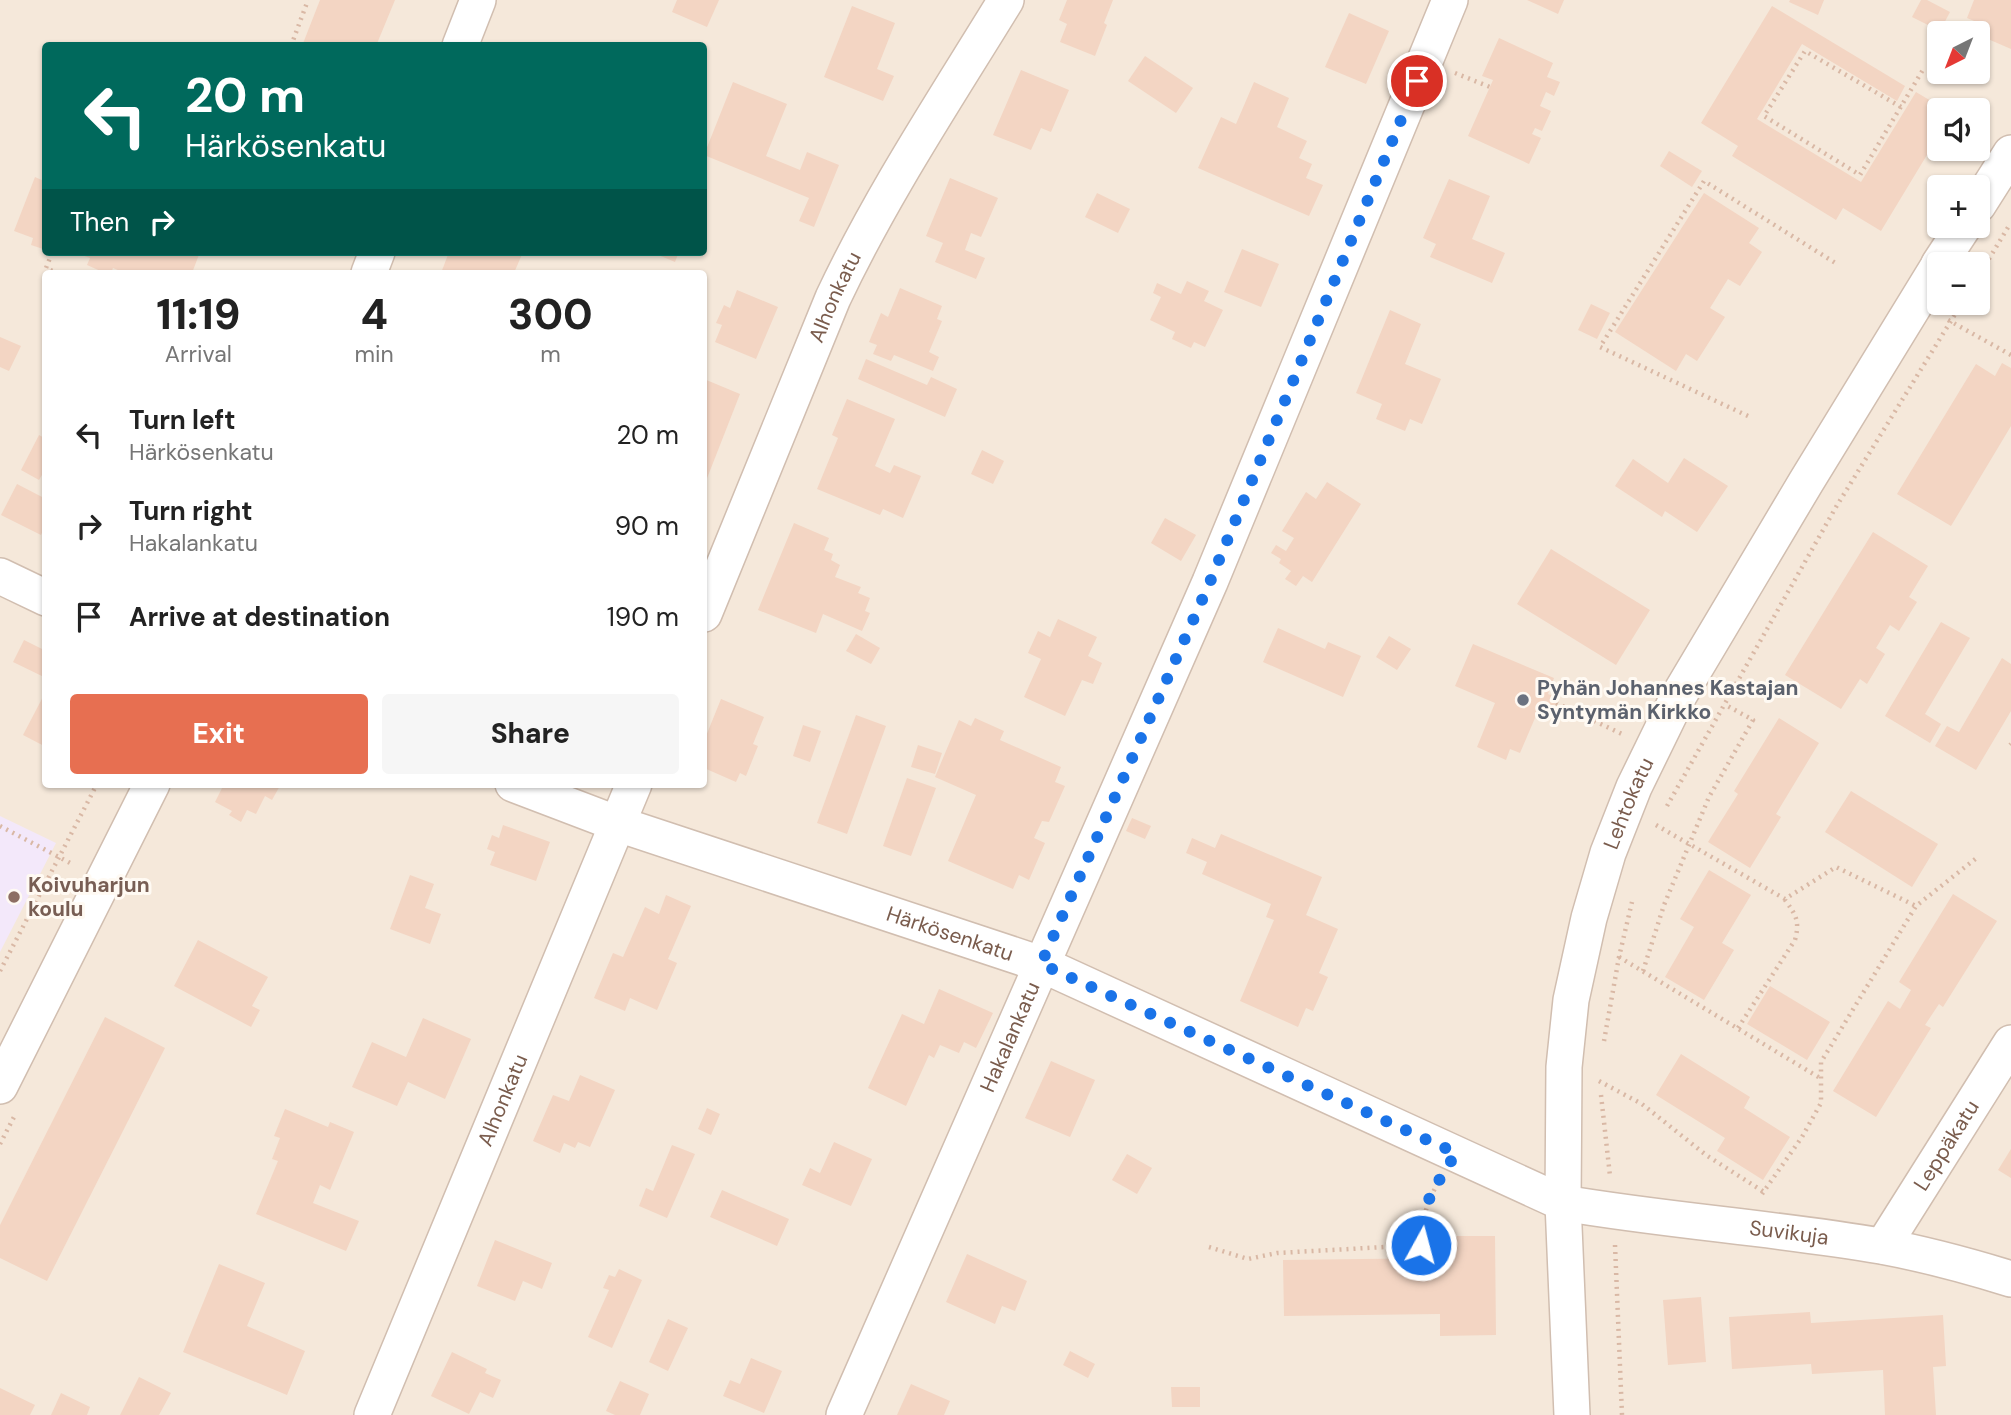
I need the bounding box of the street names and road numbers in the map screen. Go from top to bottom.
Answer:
street label: Alhonkatu [802,247,868,347]
street label: Lehtokatu [1597,753,1660,853]
street label: Härkösenkatu [883,900,1017,968]
street label: Hakalankatu [974,977,1047,1096]
street label: Alhonkatu [471,1050,534,1150]
street label: Leppäkatu [1907,1095,1986,1196]
street label: Suvikuja [1748,1214,1830,1252]

